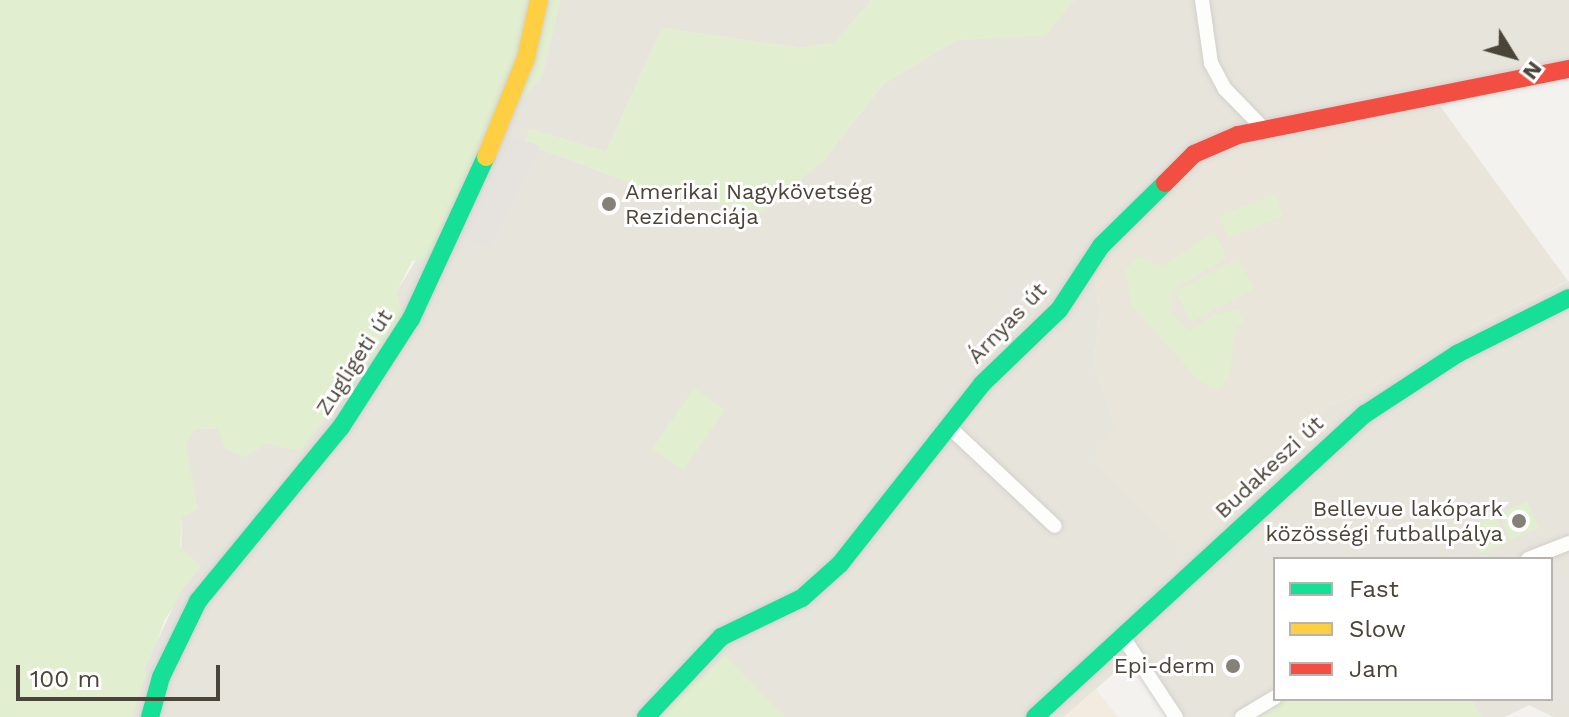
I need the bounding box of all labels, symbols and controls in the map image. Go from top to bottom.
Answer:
north arrow [1473,16,1553,96]
text: N [1518,57,1547,85]
place label: Amerikai Nagykövetség Rezidenciája [625,178,872,230]
marker: Amerikai Nagykövetség Rezidenciája [600,195,618,213]
street label: Árnyas út [962,277,1052,369]
street label: Zugligeti út [310,304,398,420]
street label: Budakeszi út [1209,410,1329,524]
place label: Bellevue lakópark közösségi futballpálya [1265,495,1503,546]
marker: Bellevue lakópark közösségi futballpálya [1510,512,1528,530]
legend [1273,557,1553,701]
text: Fast [1349,575,1399,603]
text: Slow [1349,615,1406,643]
scale bar [20,649,224,699]
place label: Epi-derm [1114,653,1215,679]
marker: Epi-derm [1222,655,1244,677]
text: Jam [1349,655,1399,683]
text: 100 m [30,665,100,693]

